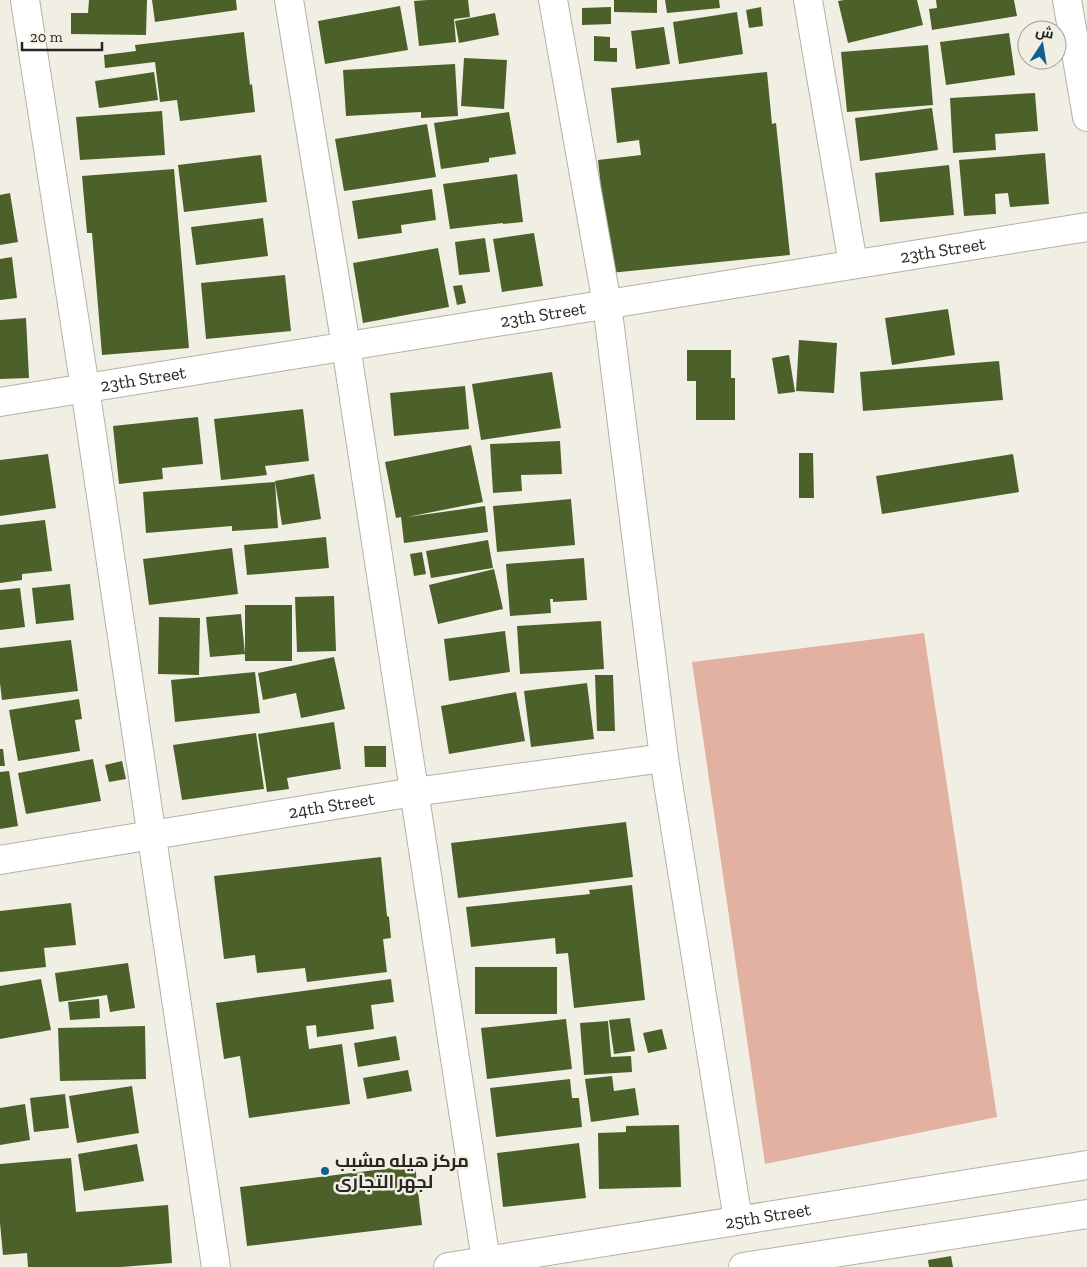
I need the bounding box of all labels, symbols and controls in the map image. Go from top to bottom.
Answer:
scale bar [22,20,102,52]
north arrow [1017,20,1067,70]
text: ش [1034,23,1055,43]
text: 20 m [30,28,63,46]
street label: 23th Street [899,232,988,268]
street label: 23th Street [499,297,588,332]
street label: 23th Street [99,361,188,397]
street label: 24th Street [287,788,377,823]
place label: مركز هيله مشبب لجهر التجارى [335,1150,469,1193]
marker: مركز هيله مشبب لجهر التجارى [319,1165,331,1177]
street label: 25th Street [723,1198,813,1234]

